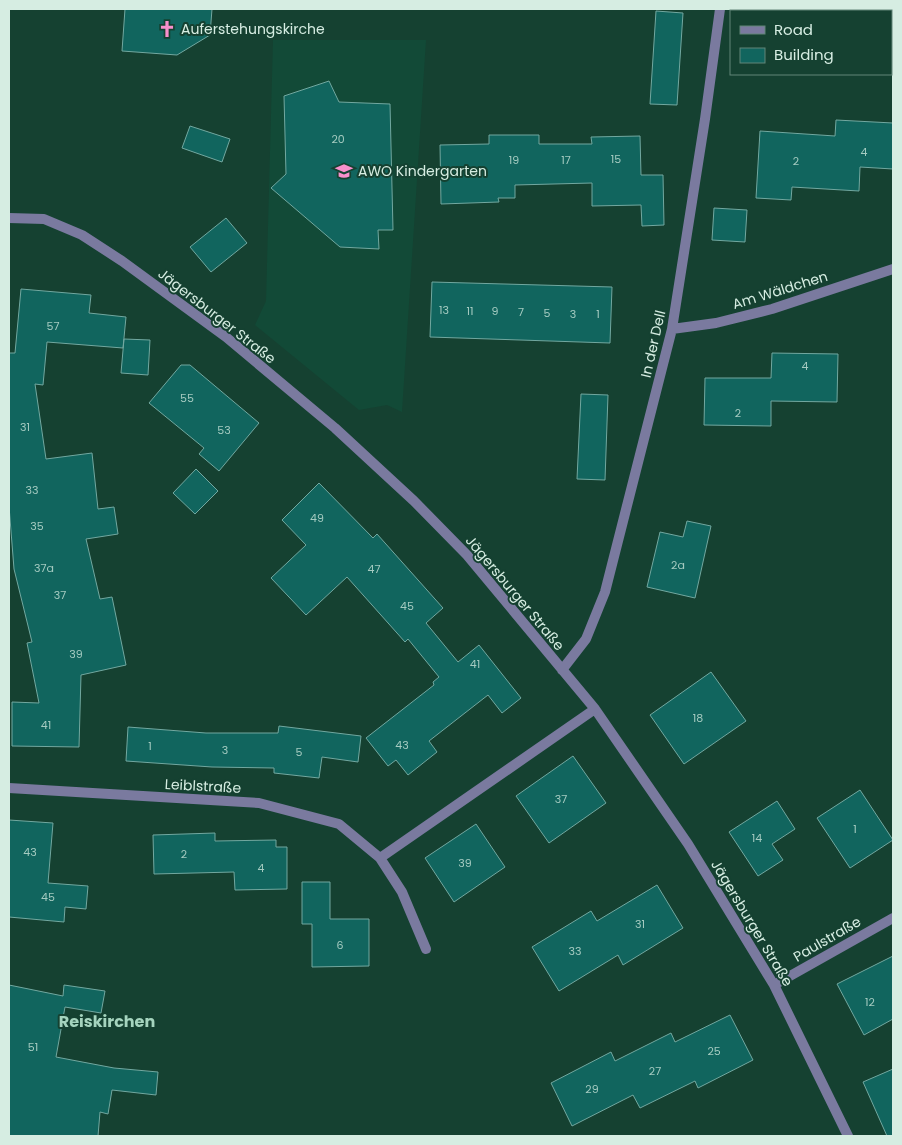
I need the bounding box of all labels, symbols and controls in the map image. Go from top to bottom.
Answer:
legend [730,10,892,75]
church icon: Auferstehungskirche [157,19,177,39]
place label: Auferstehungskirche [181,19,325,39]
text: Road [774,19,813,40]
text: Building [774,44,834,65]
house number: 20 [331,131,345,147]
house number: 4 [861,144,868,160]
house number: 15 [611,151,621,167]
house number: 19 [509,152,519,168]
house number: 17 [561,152,571,168]
house number: 2 [793,153,799,169]
school or university icon: AWO Kindergarten [334,161,354,181]
place label: AWO Kindergarten [358,161,487,181]
street label: Jägersburger Straße [154,264,280,369]
street label: Am Wäldchen [730,266,830,314]
house number: 13 [439,302,449,318]
house number: 11 [466,303,474,319]
house number: 9 [492,303,499,319]
house number: 7 [518,304,524,320]
house number: 5 [544,305,551,321]
house number: 3 [570,306,576,322]
house number: 1 [596,306,600,322]
street label: In der Dell [636,308,670,380]
house number: 57 [47,318,59,334]
house number: 4 [802,358,809,374]
house number: 55 [180,390,194,406]
house number: 2 [735,405,741,421]
house number: 31 [20,419,30,435]
house number: 53 [217,422,231,438]
house number: 33 [26,482,38,498]
house number: 49 [310,510,324,526]
house number: 35 [30,518,44,534]
street label: Jägersburger Straße [461,531,569,655]
house number: 2a [671,557,685,573]
house number: 37a [34,560,54,576]
house number: 47 [368,561,380,577]
house number: 37 [54,587,66,603]
house number: 45 [400,598,414,614]
house number: 39 [69,646,83,662]
house number: 41 [470,656,480,672]
house number: 18 [693,710,703,726]
house number: 41 [41,717,51,733]
house number: 43 [395,737,409,753]
house number: 1 [148,738,152,754]
house number: 3 [222,742,228,758]
house number: 5 [296,744,303,760]
street label: Leiblstraße [164,774,242,798]
house number: 37 [555,791,567,807]
house number: 1 [853,821,857,837]
house number: 14 [752,830,762,846]
house number: 43 [23,844,37,860]
house number: 2 [181,846,187,862]
house number: 39 [458,855,472,871]
street label: Jägersburger Straße [706,856,798,990]
house number: 4 [258,860,265,876]
house number: 45 [41,889,55,905]
street label: Paulstraße [789,911,865,966]
house number: 31 [635,916,645,932]
house number: 6 [337,937,344,953]
house number: 33 [569,943,581,959]
house number: 12 [865,994,875,1010]
district label: Reiskirchen [59,1010,155,1033]
house number: 51 [28,1039,38,1055]
house number: 25 [707,1043,721,1059]
house number: 27 [649,1063,661,1079]
house number: 29 [585,1081,599,1097]

